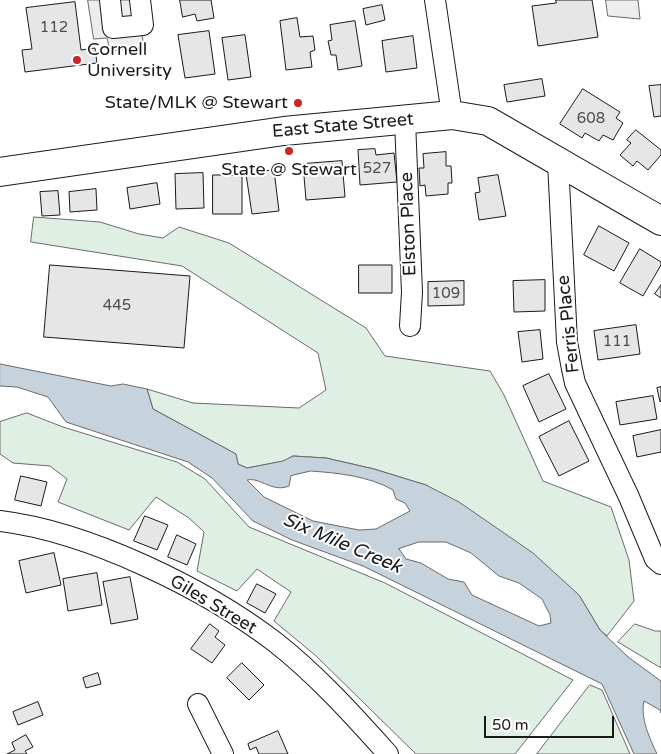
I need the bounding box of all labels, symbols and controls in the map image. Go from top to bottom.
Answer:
house number: 112 [40,19,68,37]
place label: Cornell University [87,39,172,82]
marker: Cornell University [71,54,83,66]
place label: State/MLK @ Stewart [105,92,288,114]
marker: State/MLK @ Stewart [292,97,304,109]
street label: East State Street [271,109,415,143]
house number: 608 [577,110,605,128]
marker: State @ Stewart [283,145,295,157]
place label: State @ Stewart [221,159,357,181]
house number: 527 [363,160,391,178]
street label: Elston Place [396,172,422,276]
street label: Ferris Place [553,274,585,374]
house number: 109 [432,285,460,303]
house number: 445 [103,297,131,315]
house number: 111 [603,333,631,351]
water label: Six Mile Creek [279,509,405,579]
street label: Giles Street [166,571,260,639]
scale bar [486,706,616,738]
text: 50 m [492,716,529,734]

